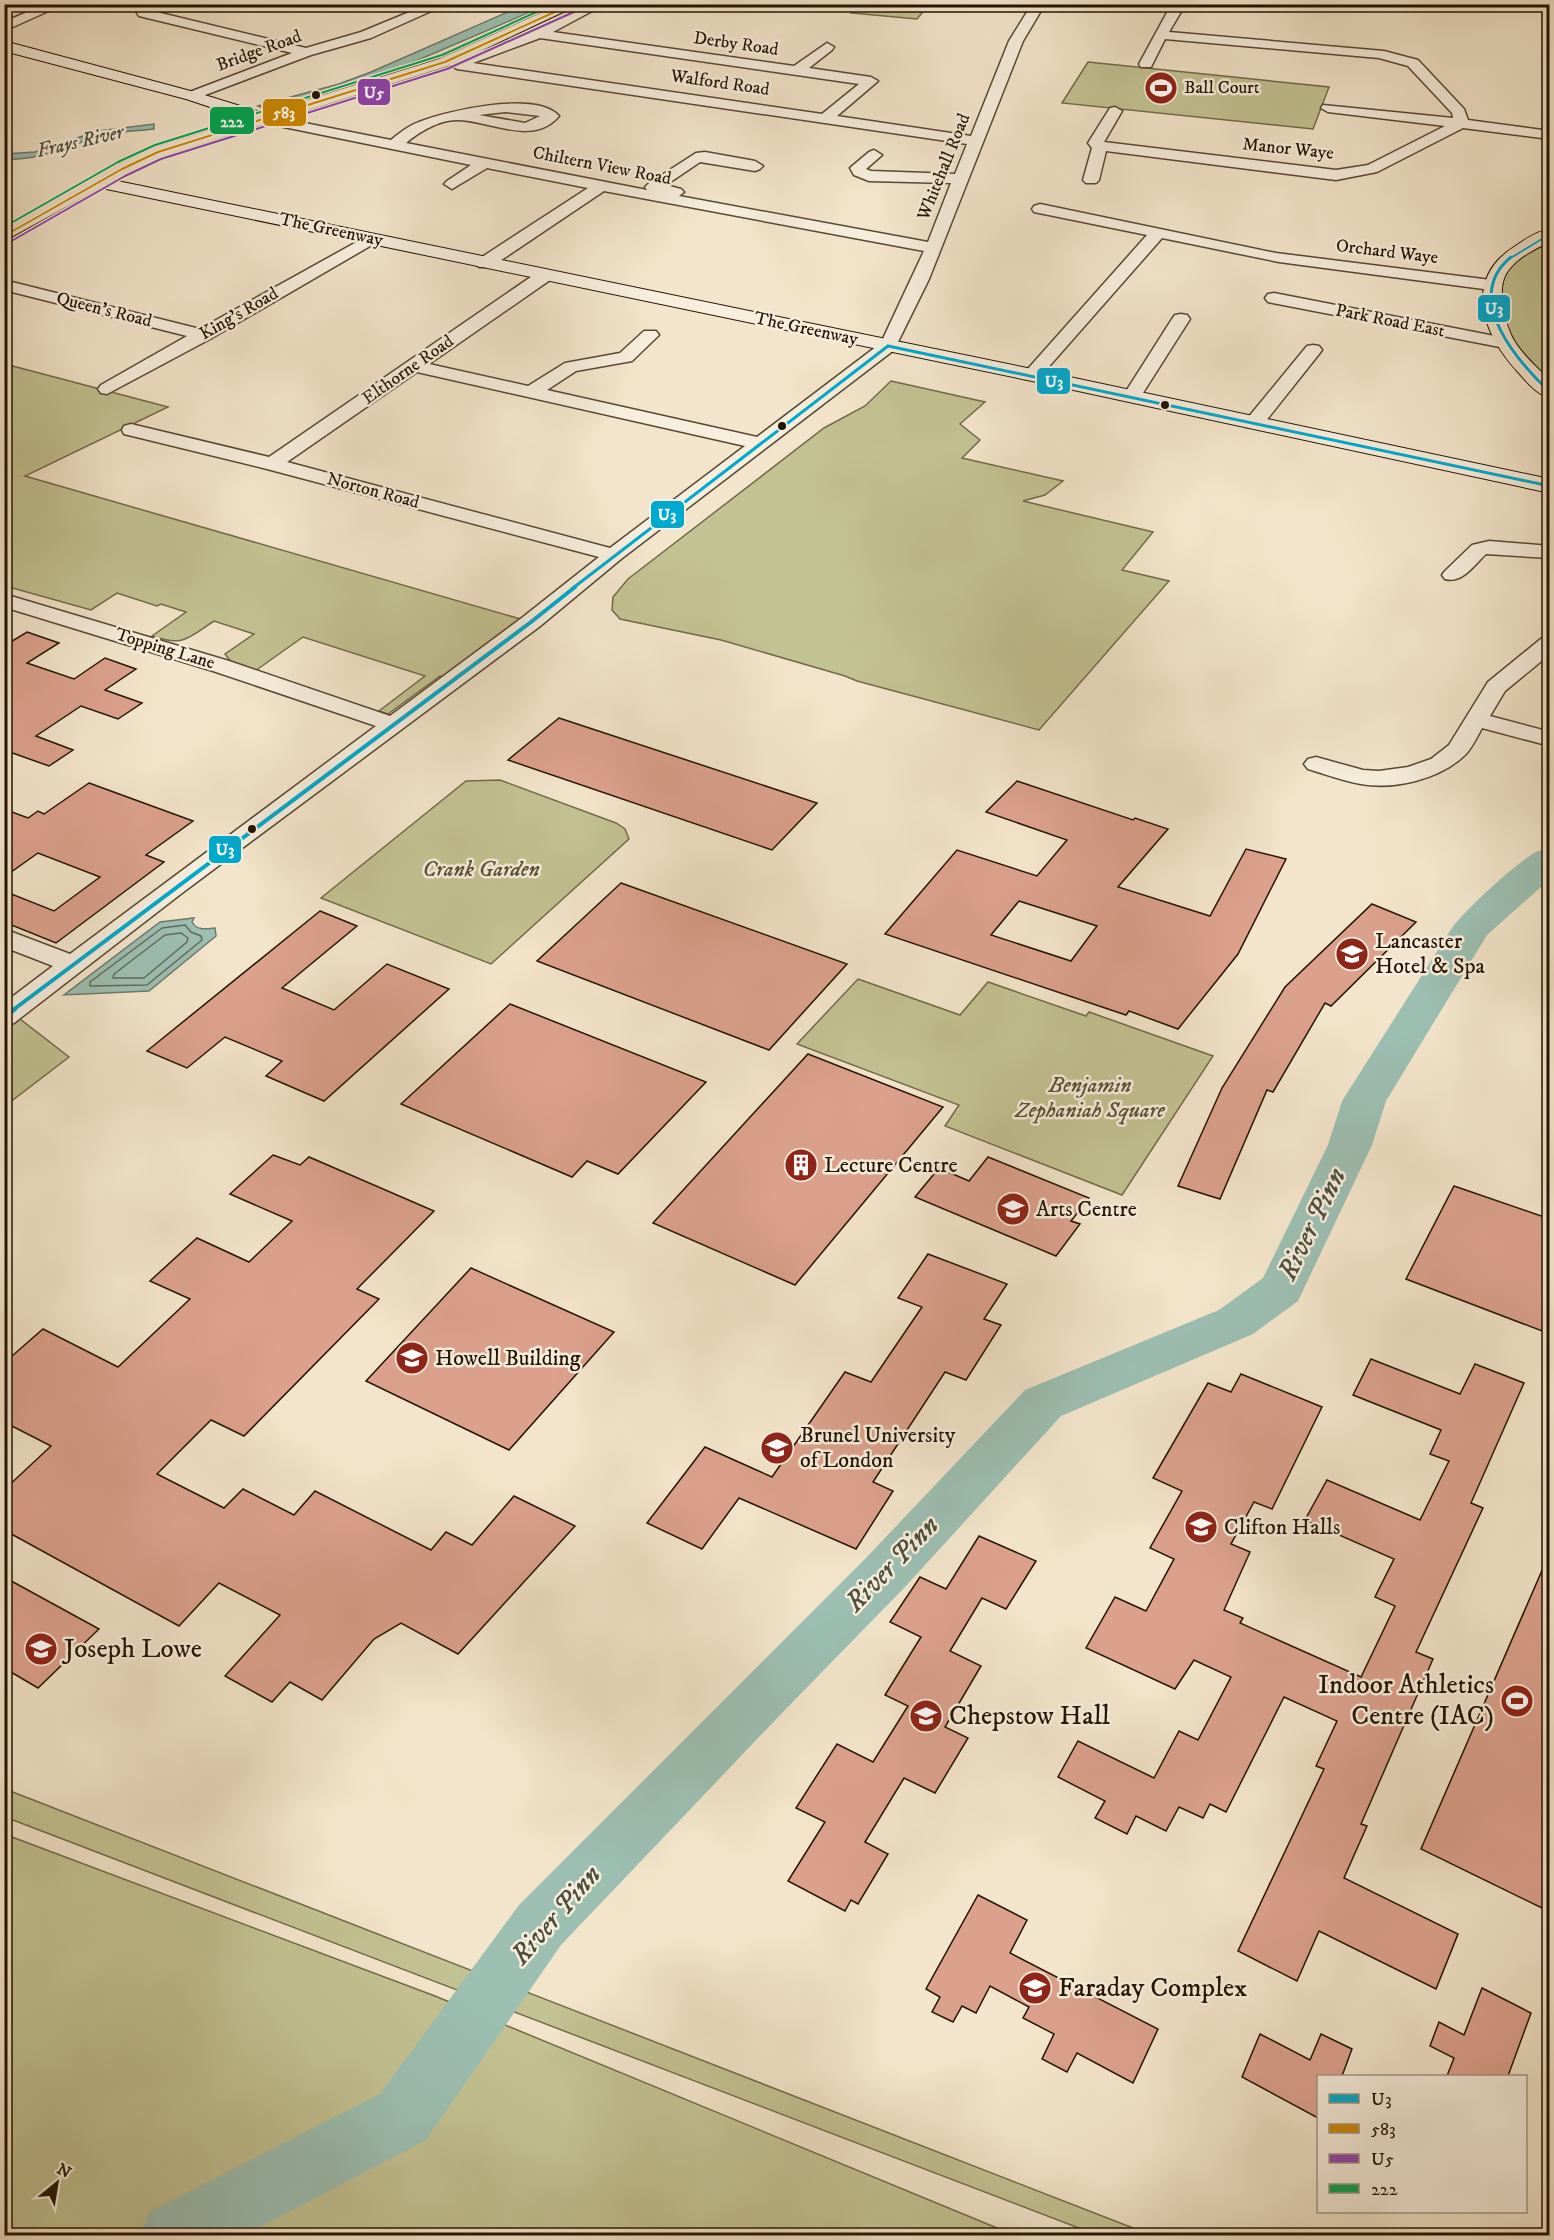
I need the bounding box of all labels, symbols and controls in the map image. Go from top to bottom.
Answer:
street label: Bridge Road [213,25,305,77]
street label: Derby Road [692,27,780,61]
street label: Walford Road [668,65,771,101]
sports icon: Ball Court [1143,70,1179,106]
place label: Ball Court [1184,77,1260,99]
line badge: U5 [357,78,391,106]
text: U5 [364,83,384,103]
unlabelled marker [310,89,322,101]
line badge: 583 [262,98,307,127]
text: 583 [272,103,295,123]
line badge: 222 [209,106,255,135]
street label: Whitehall Road [912,110,975,225]
text: 222 [220,112,245,132]
water label: Frays River [34,119,128,164]
street label: Manor Waye [1241,133,1335,165]
street label: Chiltern View Road [531,142,673,190]
street label: The Greenway [277,208,385,252]
street label: Orchard Waye [1335,235,1439,269]
street label: King's Road [196,283,282,345]
street label: Queen's Road [54,288,154,332]
line badge: U3 [1477,294,1511,323]
text: U3 [1485,299,1503,319]
street label: Park Road East [1334,300,1447,342]
street label: The Greenway [752,307,860,351]
street label: Elthorne Road [358,330,458,410]
line badge: U3 [1036,367,1071,395]
text: U3 [1045,372,1063,392]
unlabelled marker [1159,399,1171,411]
unlabelled marker [776,420,788,432]
street label: Norton Road [324,468,422,514]
line badge: U3 [650,500,685,529]
text: U3 [658,505,676,525]
street label: Topping Lane [113,623,217,675]
unlabelled marker [246,823,258,835]
line badge: U3 [208,835,242,864]
text: U3 [216,840,234,860]
park label: Crank Garden [422,856,540,883]
place label: Lancaster Hotel & Spa [1375,928,1486,980]
school or university icon: Lancaster Hotel & Spa [1334,936,1370,972]
park label: Benjamin Zephaniah Square [1014,1072,1165,1125]
building icon: Lecture Centre [783,1147,819,1183]
place label: Lecture Centre [824,1152,958,1179]
water label: River Pinn [1269,1162,1354,1287]
school or university icon: Arts Centre [995,1191,1031,1227]
place label: Arts Centre [1036,1196,1137,1223]
school or university icon: Howell Building [394,1340,430,1376]
place label: Howell Building [435,1345,581,1372]
place label: Brunel University of London [800,1422,956,1474]
school or university icon: Brunel University of London [759,1430,795,1466]
water label: River Pinn [837,1508,947,1620]
school or university icon: Clifton Halls [1183,1509,1219,1545]
place label: Clifton Halls [1224,1514,1340,1541]
school or university icon: Joseph Lowe [23,1631,59,1667]
place label: Joseph Lowe [61,1632,202,1666]
place label: Indoor Athletics Centre (IAC) [1318,1668,1494,1733]
sports icon: Indoor Athletics Centre (IAC) [1499,1683,1535,1719]
school or university icon: Chepstow Hall [908,1698,944,1734]
place label: Chepstow Hall [949,1699,1110,1733]
water label: River Pinn [503,1858,609,1973]
school or university icon: Faraday Complex [1017,1970,1053,2006]
place label: Faraday Complex [1058,1971,1247,2005]
legend [1317,2075,1527,2213]
text: U3 [1371,2089,1392,2111]
text: 583 [1371,2119,1396,2141]
text: U5 [1371,2149,1394,2171]
north arrow [27,2153,87,2213]
text: N [53,2159,75,2183]
text: 222 [1371,2179,1398,2201]

